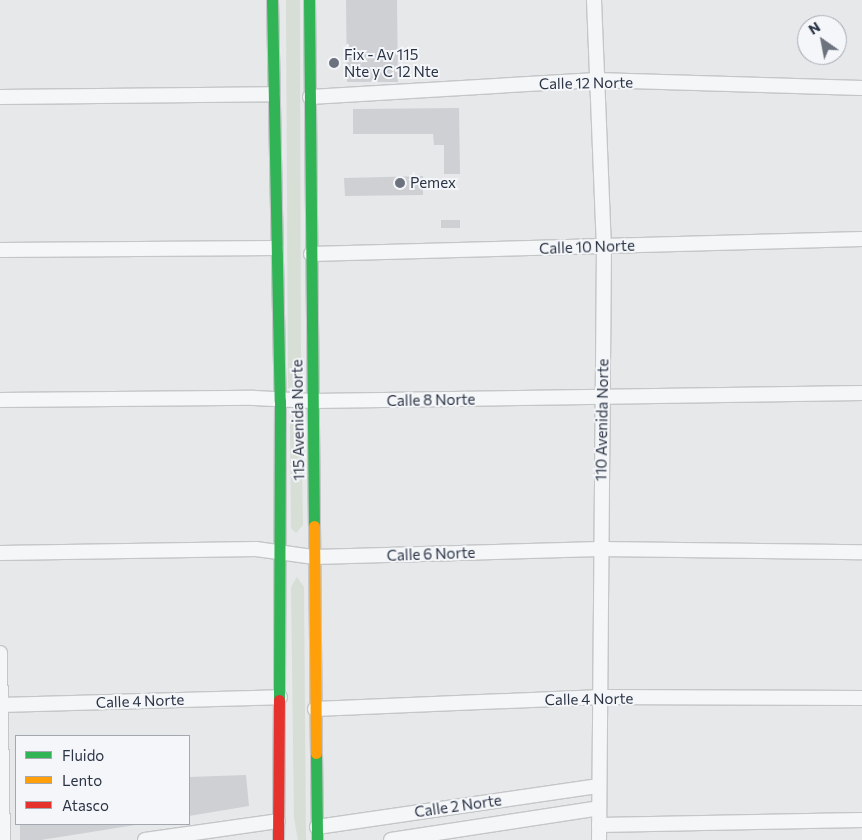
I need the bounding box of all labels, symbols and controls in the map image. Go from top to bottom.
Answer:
north arrow [797,15,847,65]
text: N [805,18,823,38]
place label: Fix - Av 115 Nte y C 12 Nte [344,45,439,80]
marker: Fix - Av 115 Nte y C 12 Nte [328,57,340,69]
street label: Calle 12 Norte [539,73,633,93]
place label: Pemex [410,174,456,192]
marker: Pemex [394,177,406,189]
street label: Calle 10 Norte [539,236,635,258]
street label: 115 Avenida Norte [288,359,308,481]
street label: 110 Avenida Norte [592,359,612,481]
street label: Calle 8 Norte [386,390,476,410]
street label: Calle 6 Norte [386,543,476,565]
street label: Calle 4 Norte [545,689,633,709]
street label: Calle 4 Norte [95,690,185,712]
legend [15,735,190,825]
text: Fluido [62,746,104,764]
text: Lento [62,771,102,789]
street label: Calle 2 Norte [413,791,503,821]
text: Atasco [62,796,109,814]

